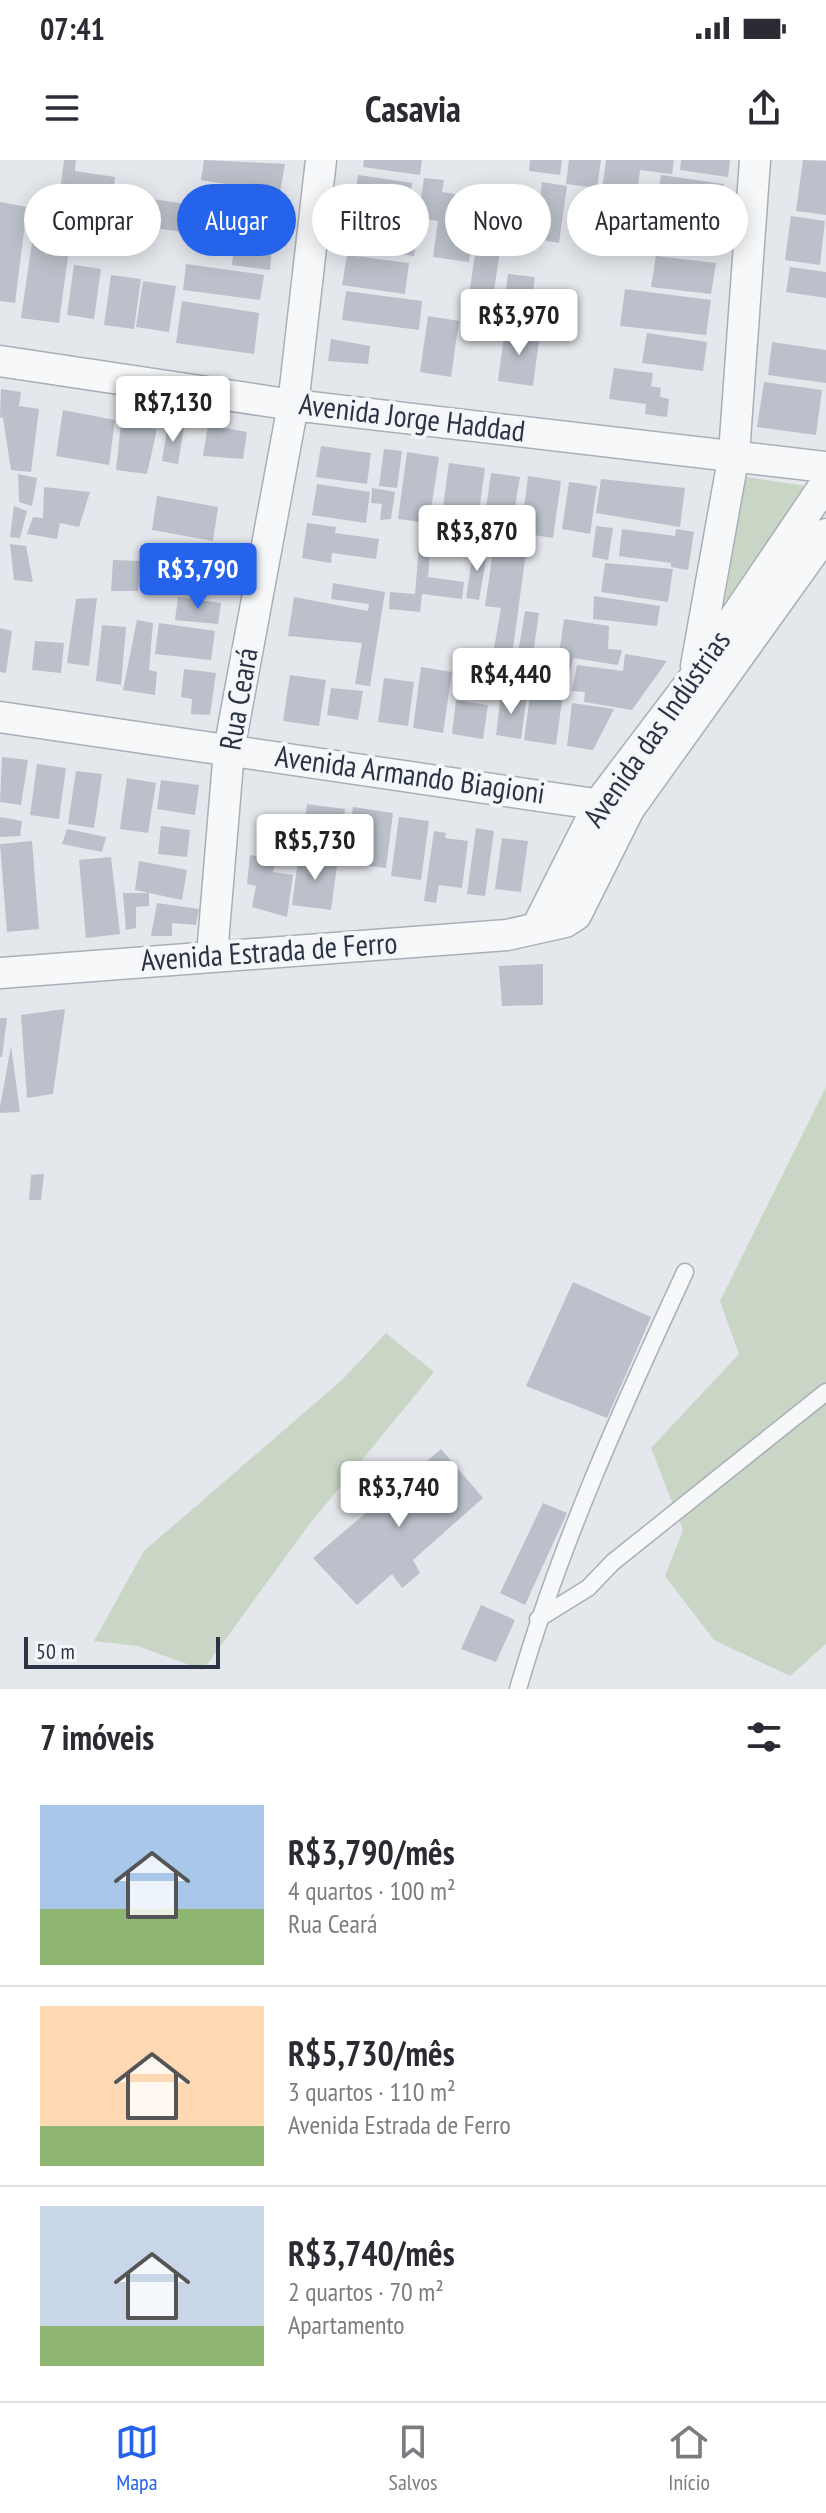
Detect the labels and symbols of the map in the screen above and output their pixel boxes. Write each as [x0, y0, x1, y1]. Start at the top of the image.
pin: R$3,970 [445, 289, 593, 357]
pin: R$7,130 [99, 376, 247, 444]
street label: Avenida Jorge Haddad [297, 383, 527, 450]
pin: R$3,870 [403, 505, 551, 573]
pin: R$3,790 [124, 543, 272, 611]
street label: Avenida das Indústrias [573, 622, 738, 834]
street label: Rua Ceará [209, 644, 266, 753]
pin: R$4,440 [437, 648, 585, 716]
street label: Avenida Armando Biagioni [273, 735, 547, 812]
pin: R$5,730 [241, 814, 389, 882]
street label: Avenida Estrada de Ferro [139, 922, 398, 979]
pin: R$3,740 [325, 1461, 473, 1529]
scale bar [24, 1633, 220, 1669]

